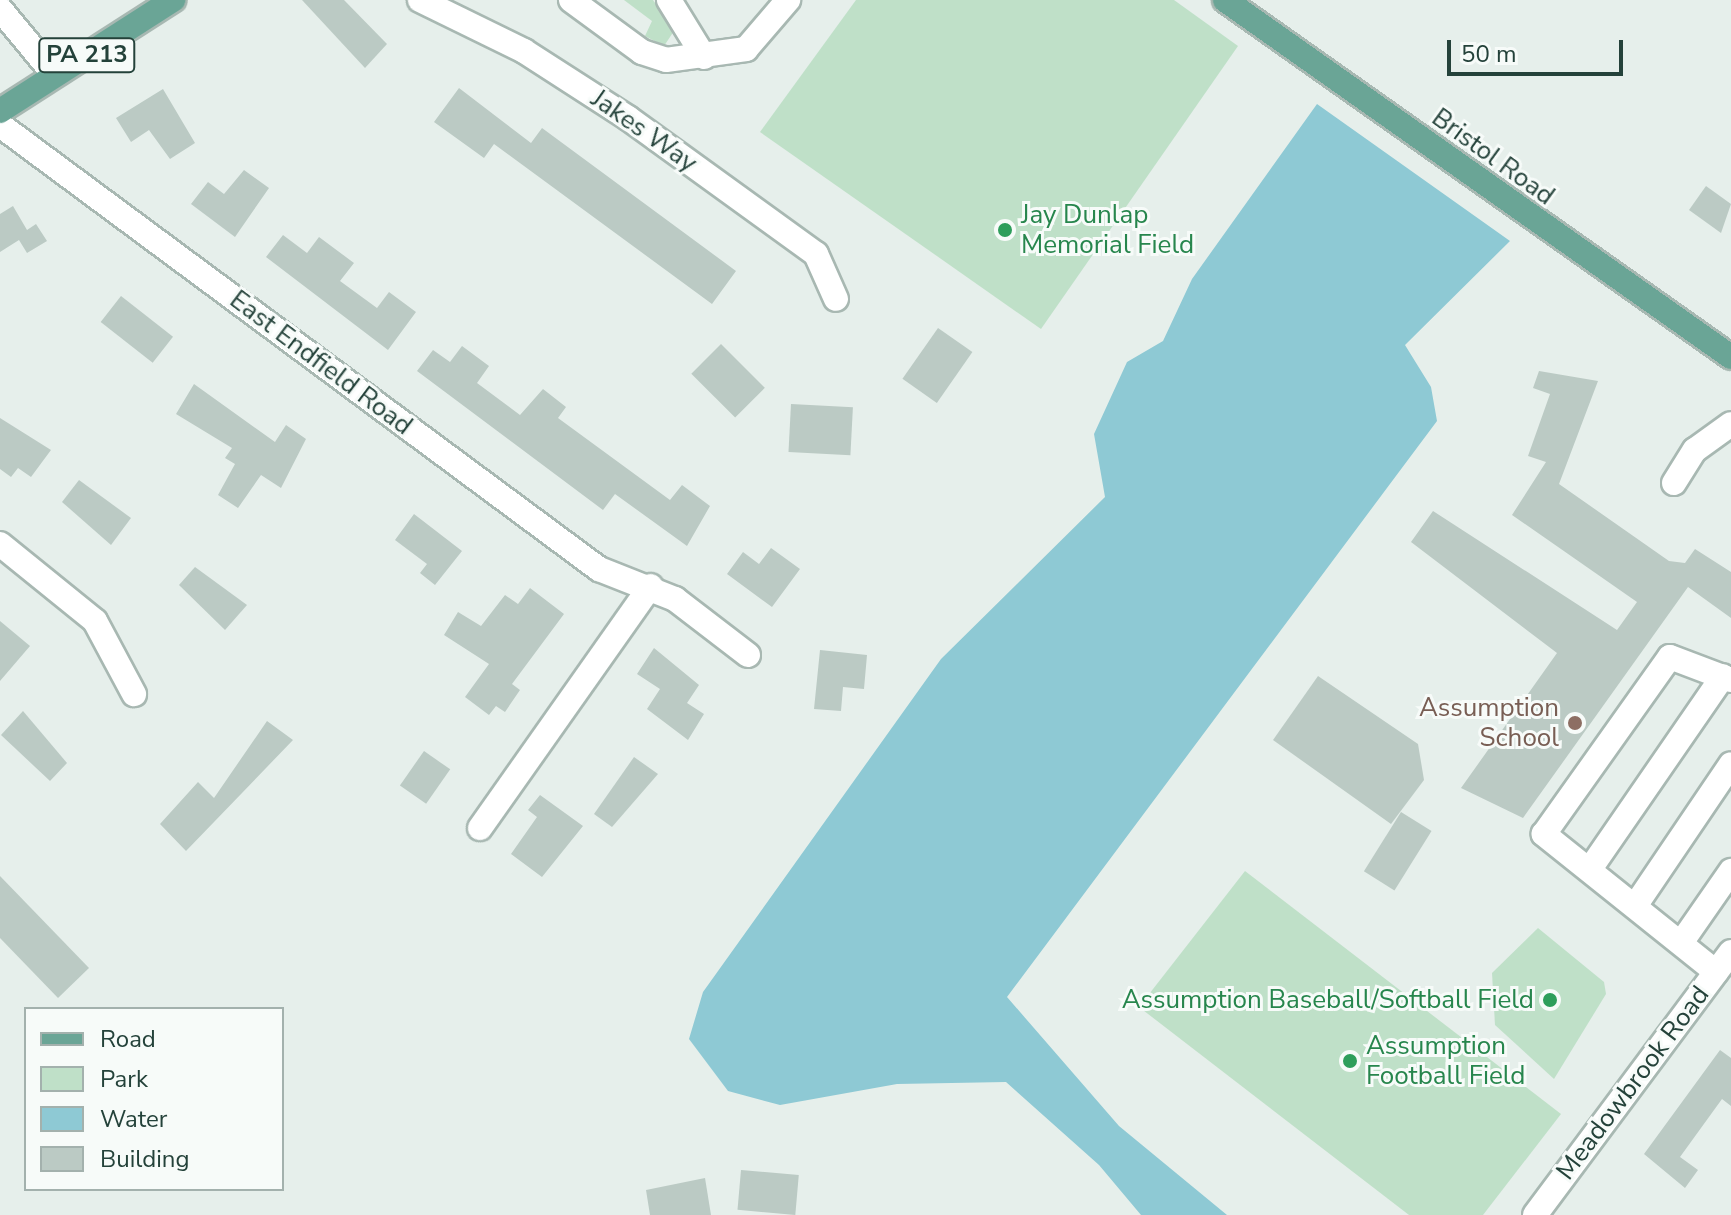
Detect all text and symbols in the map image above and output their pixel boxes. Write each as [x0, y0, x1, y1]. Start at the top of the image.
scale bar [1451, 24, 1627, 74]
road number: PA 213 [37, 35, 137, 75]
text: 50 m [1461, 38, 1517, 70]
street label: Jakes Way [585, 83, 703, 179]
street label: Bristol Road [1426, 102, 1560, 212]
place label: Jay Dunlap Memorial Field [1021, 199, 1194, 260]
marker: Jay Dunlap Memorial Field [996, 221, 1014, 239]
street label: East Endfield Road [224, 284, 418, 442]
place label: Assumption School [1419, 692, 1559, 754]
marker: Assumption School [1566, 714, 1584, 732]
street label: Meadowbrook Road [1550, 980, 1716, 1186]
place label: Assumption Baseball/Softball Field [1122, 984, 1534, 1016]
marker: Assumption Baseball/Softball Field [1541, 991, 1559, 1009]
legend [24, 1007, 284, 1191]
text: Road [100, 1023, 156, 1055]
place label: Assumption Football Field [1366, 1030, 1525, 1092]
marker: Assumption Football Field [1341, 1052, 1359, 1070]
text: Park [100, 1063, 148, 1095]
text: Water [100, 1103, 167, 1135]
text: Building [100, 1143, 190, 1175]

